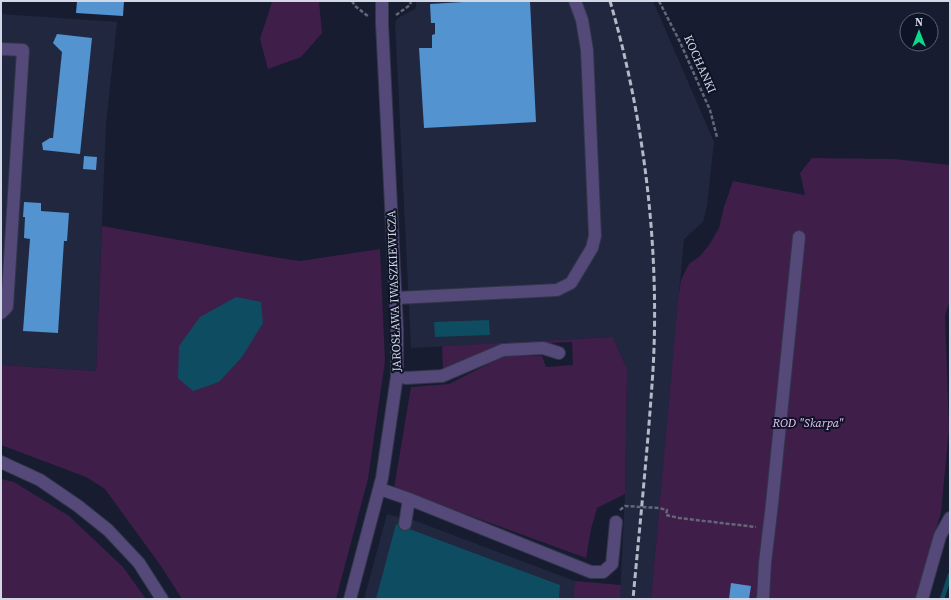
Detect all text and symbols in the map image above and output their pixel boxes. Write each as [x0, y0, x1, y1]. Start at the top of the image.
north arrow [899, 12, 939, 52]
text: N [915, 15, 923, 30]
street label: KOCHANKI [680, 32, 720, 96]
street label: JAROSŁAWA IWASZKIEWICZA [383, 210, 405, 373]
park label: ROD "Skarpa" [771, 415, 844, 431]

